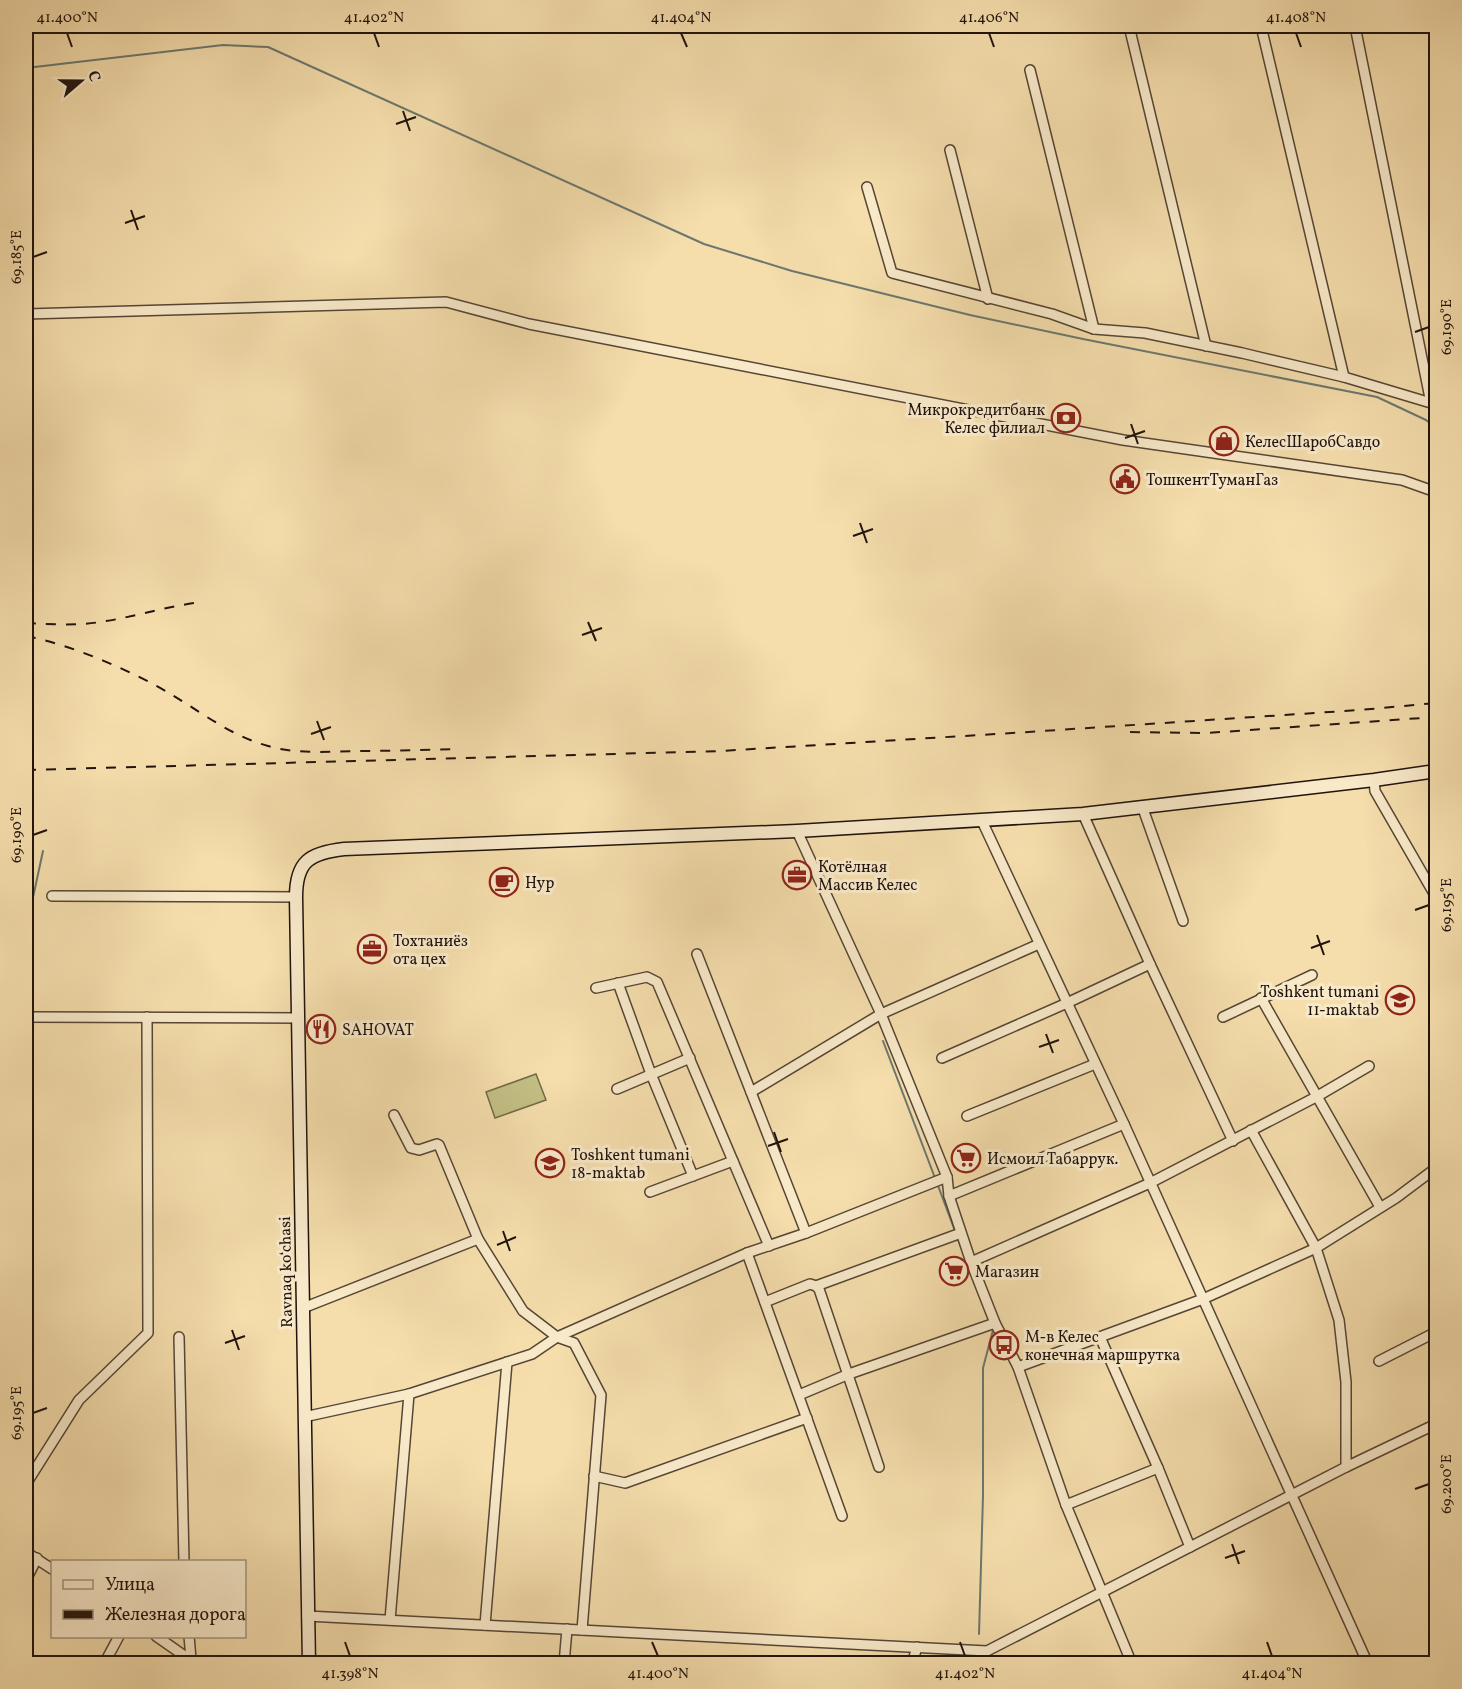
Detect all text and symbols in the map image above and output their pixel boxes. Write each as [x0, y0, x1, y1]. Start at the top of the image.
text: 41.400°N [36, 8, 98, 29]
text: 41.402°N [344, 8, 404, 29]
text: 41.404°N [651, 8, 711, 29]
text: 41.406°N [959, 8, 1019, 29]
text: 41.408°N [1266, 8, 1326, 29]
north arrow [51, 51, 111, 111]
text: С [81, 68, 105, 85]
text: 69.185°E [7, 230, 28, 284]
text: 69.190°E [1437, 299, 1458, 355]
place label: Микрокредитбанк Келес филиал [907, 400, 1045, 440]
bank icon: Микрокредитбанк Келес филиал [1050, 402, 1082, 434]
shop icon: КелесШаробСавдо [1208, 425, 1240, 457]
place label: КелесШаробСавдо [1245, 432, 1380, 454]
public building icon: ТошкентТуманГаз [1109, 463, 1141, 495]
place label: ТошкентТуманГаз [1146, 470, 1278, 492]
text: 69.190°E [7, 807, 28, 863]
place label: Котёлная Массив Келес [818, 857, 918, 897]
office icon: Котёлная Массив Келес [781, 859, 813, 891]
cafe icon: Нур [488, 866, 520, 898]
place label: Нур [525, 873, 554, 895]
text: 69.195°E [1437, 878, 1458, 932]
place label: Тохтаниёз ота цех [393, 931, 468, 971]
office icon: Тохтаниёз ота цех [356, 933, 388, 965]
place label: Toshkent tumani 11-maktab [1260, 982, 1379, 1022]
school or university icon: Toshkent tumani 11-maktab [1384, 984, 1416, 1016]
restaurant icon: SAHOVAT [305, 1013, 337, 1045]
place label: SAHOVAT [342, 1020, 414, 1042]
supermarket icon: Исмоил Табаррук. [950, 1142, 982, 1174]
place label: Toshkent tumani 18-maktab [571, 1145, 690, 1185]
school or university icon: Toshkent tumani 18-maktab [534, 1147, 566, 1179]
place label: Исмоил Табаррук. [987, 1149, 1118, 1171]
street label: Ravnaq ko‘chasi [275, 1216, 299, 1328]
supermarket icon: Магазин [938, 1255, 970, 1287]
place label: Магазин [975, 1262, 1039, 1284]
place label: М-в Келес конечная маршрутка [1025, 1327, 1180, 1367]
bus stop icon: М-в Келес конечная маршрутка [988, 1329, 1020, 1361]
text: 69.195°E [7, 1386, 28, 1440]
text: 69.200°E [1437, 1454, 1458, 1514]
legend [51, 1560, 246, 1638]
text: Улица [105, 1573, 155, 1598]
text: Железная дорога [105, 1603, 246, 1628]
text: 41.398°N [321, 1664, 379, 1685]
text: 41.400°N [627, 1664, 689, 1685]
text: 41.402°N [935, 1664, 995, 1685]
text: 41.404°N [1242, 1664, 1302, 1685]

